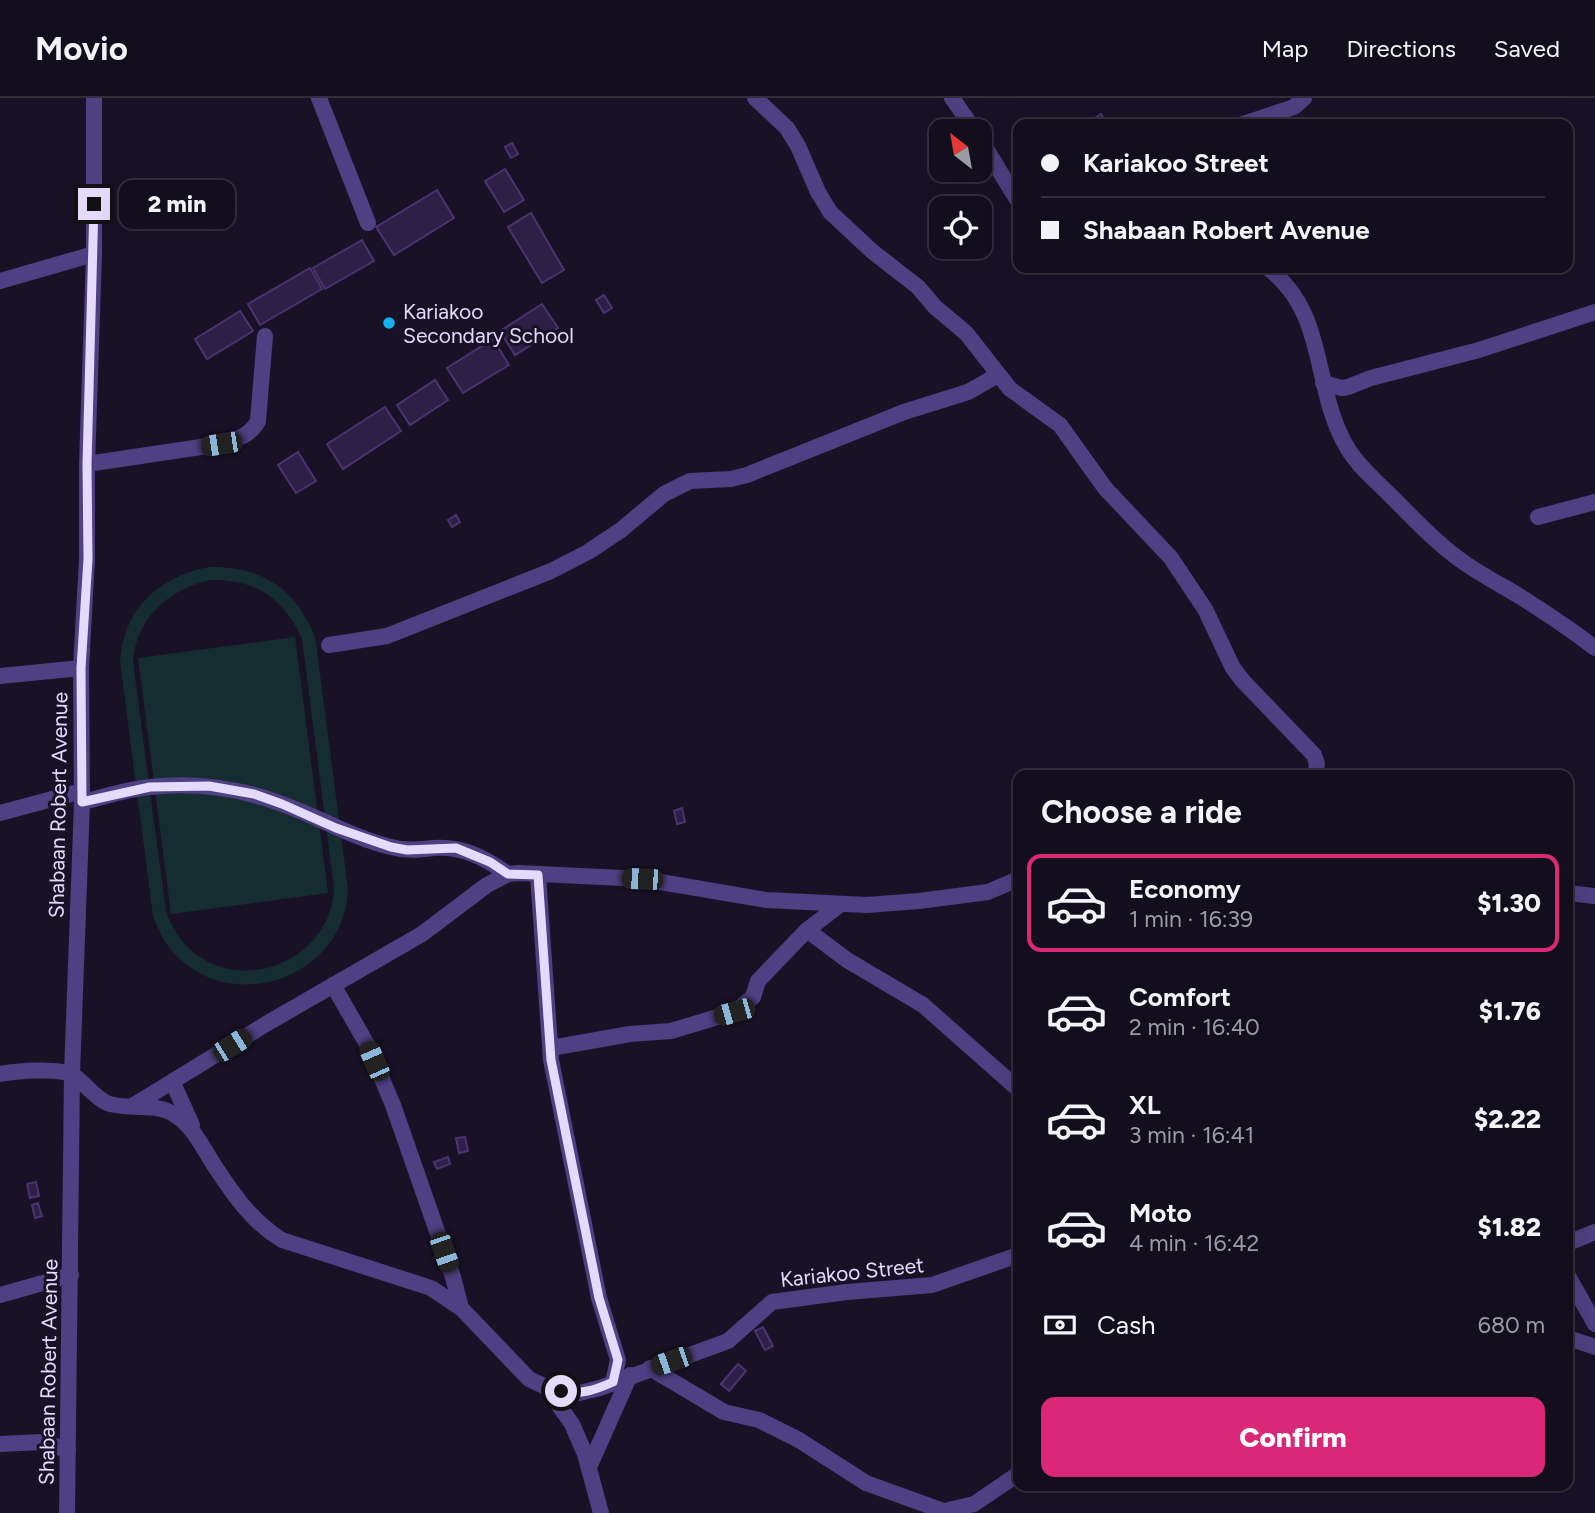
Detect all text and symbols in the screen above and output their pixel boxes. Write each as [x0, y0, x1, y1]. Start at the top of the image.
text: Movio [35, 29, 128, 68]
text: Map [1262, 34, 1308, 63]
text: Directions [1346, 34, 1456, 63]
text: Saved [1494, 34, 1560, 63]
north arrow [929, 119, 992, 182]
map controls [929, 119, 992, 259]
text: Kariakoo Street [1083, 147, 1269, 179]
callout: 2 min [119, 180, 234, 228]
route end [78, 188, 110, 220]
text: 2 min [148, 190, 206, 218]
button: locate [929, 196, 992, 259]
text: Shabaan Robert Avenue [1083, 214, 1370, 246]
place label: Kariakoo Secondary School [403, 299, 574, 348]
marker: Kariakoo Secondary School [381, 315, 397, 331]
car [199, 430, 244, 458]
street label: Shabaan Robert Avenue [44, 692, 72, 918]
text: Choose a ride [1041, 793, 1242, 831]
car [621, 868, 664, 890]
icon: car [1045, 872, 1108, 935]
text: Economy [1129, 873, 1241, 905]
text: $1.30 [1477, 887, 1541, 919]
text: 1 min · 16:39 [1129, 905, 1253, 933]
icon: car [1045, 980, 1108, 1043]
text: Comfort [1129, 981, 1231, 1013]
text: $1.76 [1479, 995, 1541, 1027]
car [711, 996, 758, 1028]
text: 2 min · 16:40 [1129, 1013, 1260, 1041]
car [209, 1025, 256, 1065]
car [356, 1038, 393, 1084]
icon: car [1045, 1088, 1108, 1151]
text: XL [1129, 1089, 1161, 1121]
text: $2.22 [1474, 1103, 1541, 1135]
text: 3 min · 16:41 [1129, 1121, 1254, 1149]
icon: car [1045, 1196, 1108, 1259]
text: Moto [1129, 1197, 1192, 1229]
text: $1.82 [1478, 1211, 1541, 1243]
car [428, 1229, 461, 1275]
text: 4 min · 16:42 [1129, 1229, 1259, 1257]
street label: Kariakoo Street [779, 1252, 925, 1292]
street label: Shabaan Robert Avenue [34, 1259, 62, 1485]
icon: cash [1041, 1306, 1079, 1344]
text: Cash [1097, 1309, 1156, 1341]
text: 680 m [1478, 1311, 1545, 1339]
car [648, 1344, 695, 1378]
route start [545, 1375, 577, 1407]
button: Confirm [1041, 1397, 1545, 1477]

